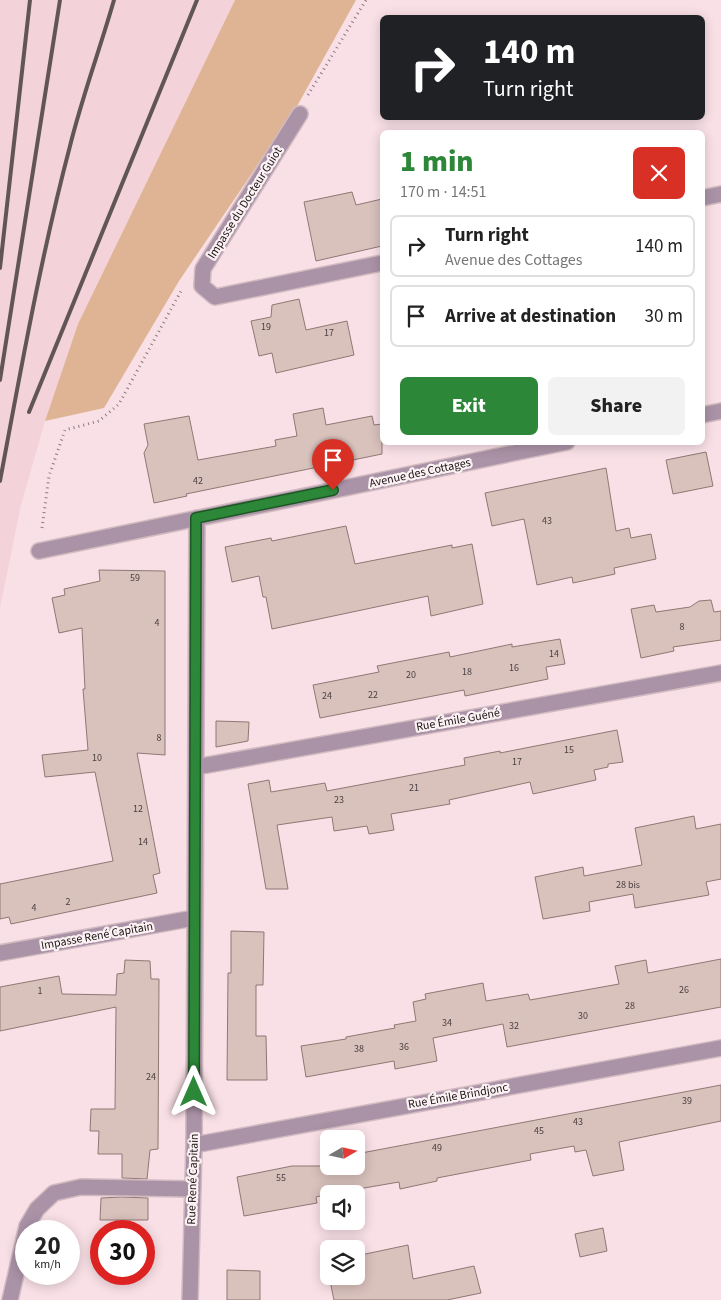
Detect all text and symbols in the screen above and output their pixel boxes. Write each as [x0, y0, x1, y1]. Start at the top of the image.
text: 140 m [483, 27, 575, 77]
icon: right [400, 35, 465, 100]
text: Turn right [483, 73, 573, 105]
text: 1 min [400, 140, 474, 183]
street label: Impasse du Docteur Guiot [204, 144, 286, 262]
button: close [633, 147, 685, 199]
text: 170 m · 14:51 [400, 181, 487, 203]
text: Turn right [445, 222, 529, 249]
icon: right [402, 232, 430, 260]
text: 140 m [635, 233, 683, 260]
text: Avenue des Cottages [445, 249, 582, 271]
icon: arrive [402, 302, 430, 330]
text: Arrive at destination [445, 303, 616, 330]
text: 30 m [645, 303, 683, 330]
house number: 19 [261, 320, 271, 334]
house number: 17 [324, 326, 334, 340]
button: Exit [400, 377, 538, 435]
button: Share [548, 377, 685, 435]
pin [312, 439, 354, 490]
icon: arrive [319, 446, 347, 474]
street label: Avenue des Cottages [368, 454, 472, 492]
house number: 42 [193, 474, 203, 488]
house number: 43 [542, 514, 552, 528]
house number: 59 [130, 571, 140, 585]
house number: 4 [155, 616, 160, 630]
house number: 8 [680, 620, 685, 634]
house number: 14 [549, 647, 559, 661]
house number: 16 [509, 661, 519, 675]
house number: 18 [462, 665, 472, 679]
house number: 20 [406, 668, 416, 682]
house number: 22 [368, 688, 378, 702]
house number: 24 [322, 689, 332, 703]
street label: Rue Émile Guéné [415, 704, 501, 736]
house number: 8 [157, 731, 162, 745]
house number: 15 [564, 743, 574, 757]
house number: 10 [92, 751, 102, 765]
house number: 17 [512, 755, 522, 769]
house number: 21 [409, 781, 419, 795]
house number: 23 [334, 793, 344, 807]
house number: 12 [133, 802, 143, 816]
house number: 14 [138, 835, 148, 849]
house number: 28 bis [616, 878, 640, 892]
house number: 2 [66, 895, 71, 909]
house number: 4 [32, 901, 37, 915]
street label: Impasse René Capitain [40, 918, 154, 954]
house number: 26 [679, 983, 689, 997]
house number: 1 [38, 984, 43, 998]
house number: 28 [625, 999, 635, 1013]
house number: 30 [578, 1009, 588, 1023]
house number: 34 [442, 1016, 452, 1030]
house number: 32 [509, 1019, 519, 1033]
house number: 36 [399, 1040, 409, 1054]
house number: 38 [354, 1042, 364, 1056]
position arrow [167, 1065, 219, 1117]
house number: 24 [146, 1070, 156, 1084]
street label: Rue Émile Brindjonc [407, 1079, 510, 1113]
house number: 39 [682, 1094, 692, 1108]
house number: 43 [573, 1115, 583, 1129]
house number: 45 [534, 1124, 544, 1138]
north arrow [320, 1130, 365, 1175]
map controls [320, 1130, 365, 1285]
street label: Rue René Capitain [183, 1133, 203, 1225]
house number: 49 [432, 1141, 442, 1155]
house number: 55 [276, 1171, 286, 1185]
button: sound [320, 1185, 365, 1230]
speed limit sign: 30 [90, 1220, 155, 1285]
text: 20 [34, 1228, 61, 1264]
button: layers [320, 1240, 365, 1285]
text: km/h [34, 1256, 61, 1273]

